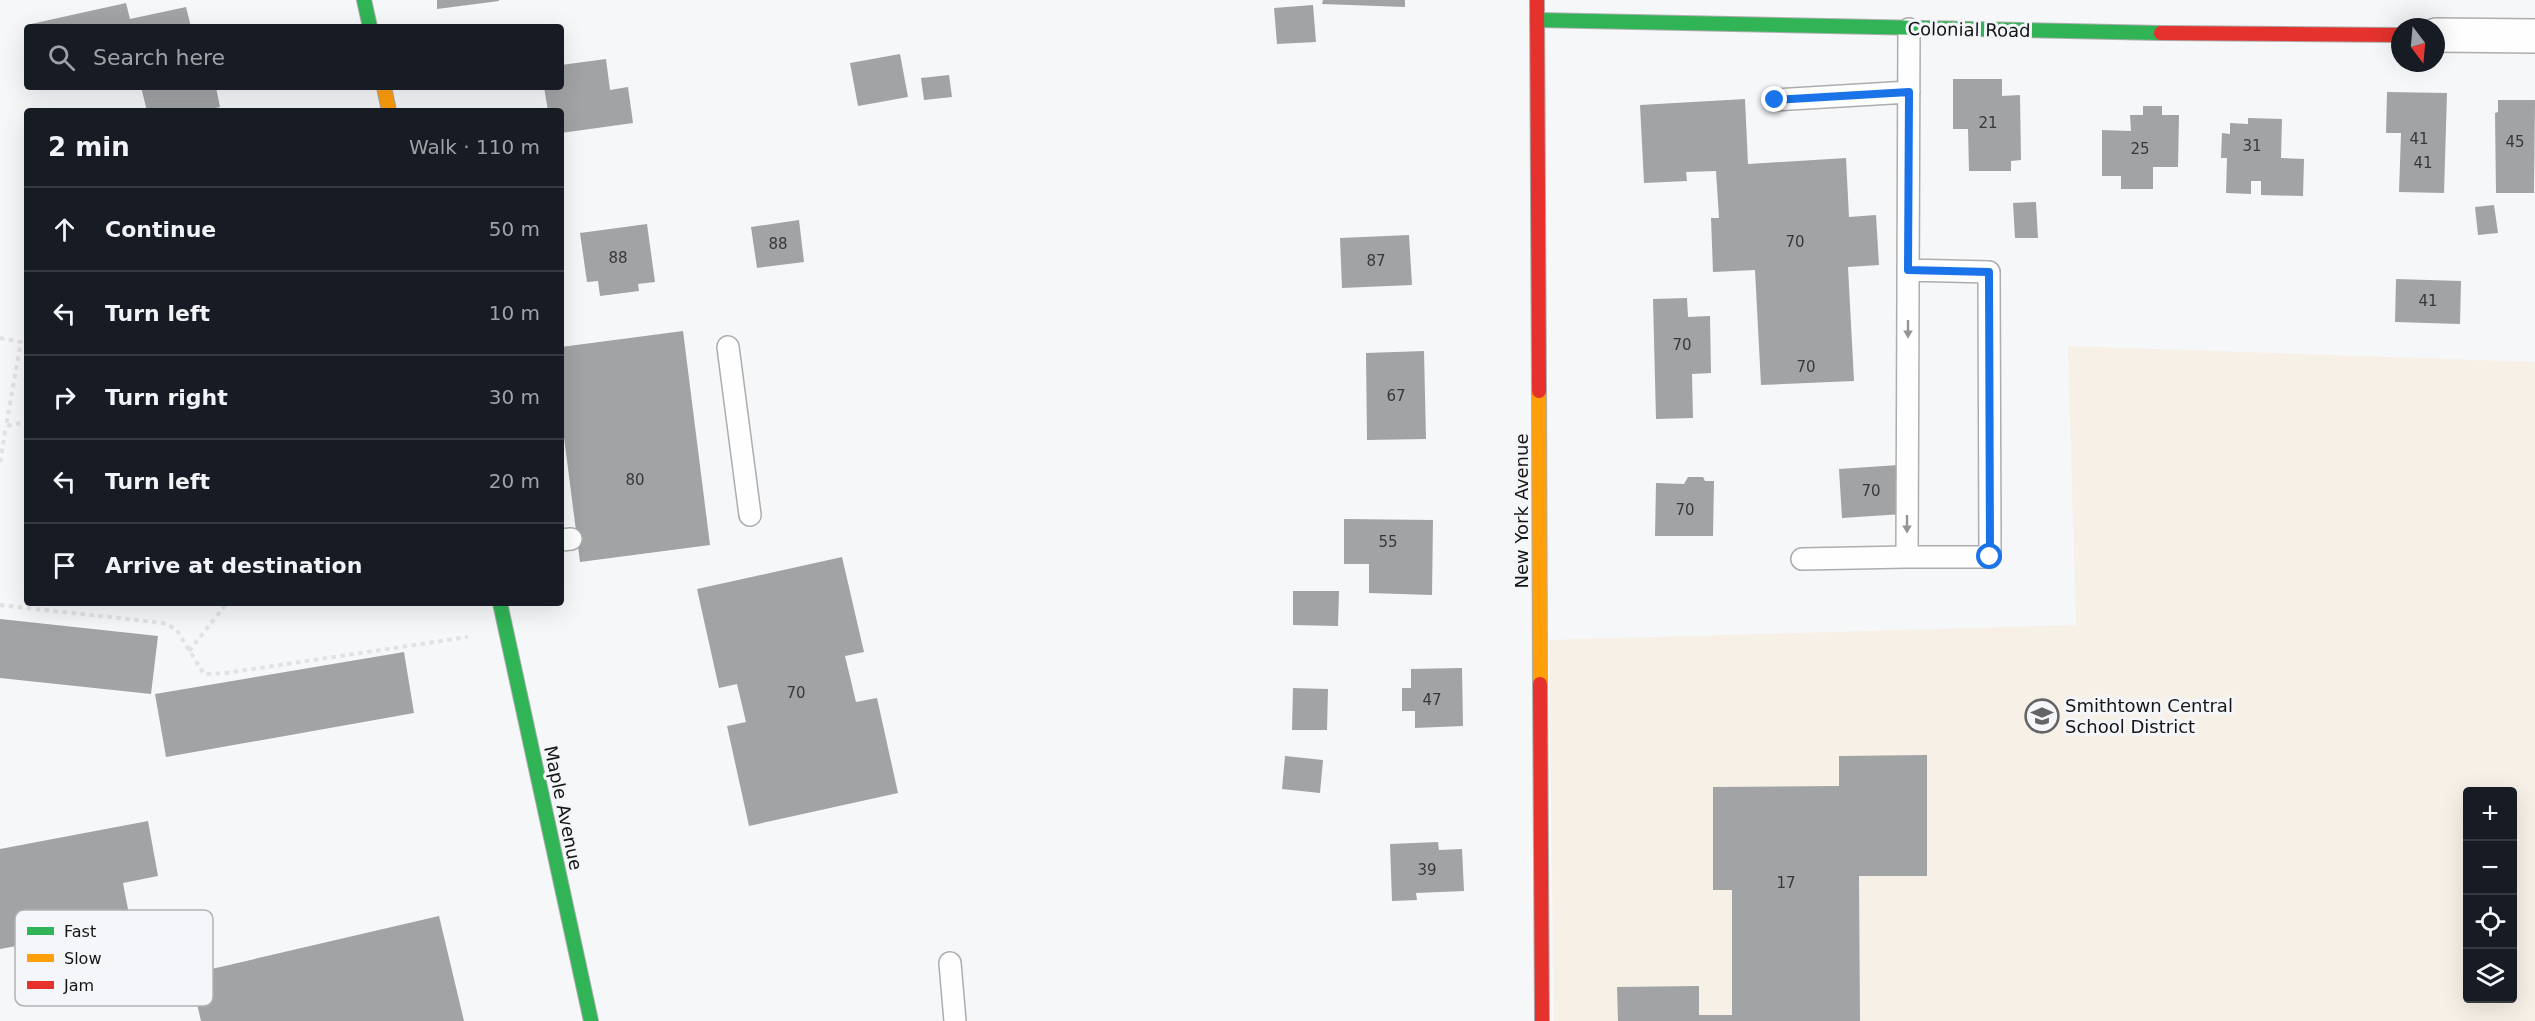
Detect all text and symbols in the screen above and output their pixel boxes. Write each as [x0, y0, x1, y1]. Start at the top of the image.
street label: Colonial Road [1907, 18, 2031, 41]
north arrow [2391, 18, 2445, 72]
search box [24, 24, 564, 90]
icon: search [45, 41, 78, 74]
text: Search here [93, 45, 225, 70]
route end [1761, 86, 1787, 112]
house number: 21 [1978, 114, 1998, 132]
house number: 41 [2409, 130, 2429, 148]
text: 2 min [48, 132, 130, 162]
house number: 45 [2505, 133, 2525, 151]
text: Walk · 110 m [409, 135, 540, 159]
house number: 31 [2242, 137, 2262, 155]
house number: 25 [2130, 140, 2150, 158]
house number: 41 [2413, 154, 2433, 172]
icon: ahead [48, 213, 81, 246]
text: Continue [105, 217, 216, 242]
text: 50 m [489, 217, 540, 241]
house number: 70 [1785, 233, 1805, 251]
house number: 88 [768, 235, 788, 253]
house number: 88 [608, 249, 628, 267]
house number: 87 [1366, 252, 1386, 270]
house number: 41 [2418, 292, 2438, 310]
icon: left [48, 297, 81, 330]
text: Turn left [105, 301, 210, 326]
text: 10 m [489, 301, 540, 325]
one-way arrow [1903, 319, 1913, 338]
house number: 70 [1672, 336, 1692, 354]
house number: 70 [1796, 358, 1816, 376]
icon: right [48, 381, 81, 414]
text: Turn right [105, 385, 228, 410]
text: 30 m [489, 385, 540, 409]
house number: 67 [1386, 387, 1406, 405]
street label: New York Avenue [1511, 433, 1532, 589]
icon: left [48, 465, 81, 498]
text: Turn left [105, 469, 210, 494]
text: 20 m [489, 469, 540, 493]
house number: 80 [625, 471, 645, 489]
house number: 70 [1861, 482, 1881, 500]
house number: 70 [1675, 501, 1695, 519]
one-way arrow [1902, 514, 1912, 533]
house number: 55 [1378, 533, 1398, 551]
route start [1976, 543, 2002, 569]
icon: arrive [48, 549, 81, 582]
text: Arrive at destination [105, 553, 362, 578]
house number: 70 [786, 684, 806, 702]
house number: 47 [1422, 691, 1442, 709]
place label: Smithtown Central School District [2065, 695, 2233, 737]
school or university icon: Smithtown Central School District [2024, 698, 2060, 734]
street label: Maple Avenue [540, 744, 587, 872]
map controls [2463, 787, 2517, 1003]
button: + [2463, 787, 2517, 841]
button: − [2463, 841, 2517, 895]
house number: 39 [1417, 861, 1437, 879]
house number: 17 [1776, 874, 1796, 892]
button: locate [2463, 895, 2517, 949]
legend [15, 910, 213, 1006]
text: Fast [64, 922, 96, 941]
text: Slow [64, 949, 101, 968]
button: layers [2463, 949, 2517, 1003]
text: Jam [63, 976, 94, 995]

